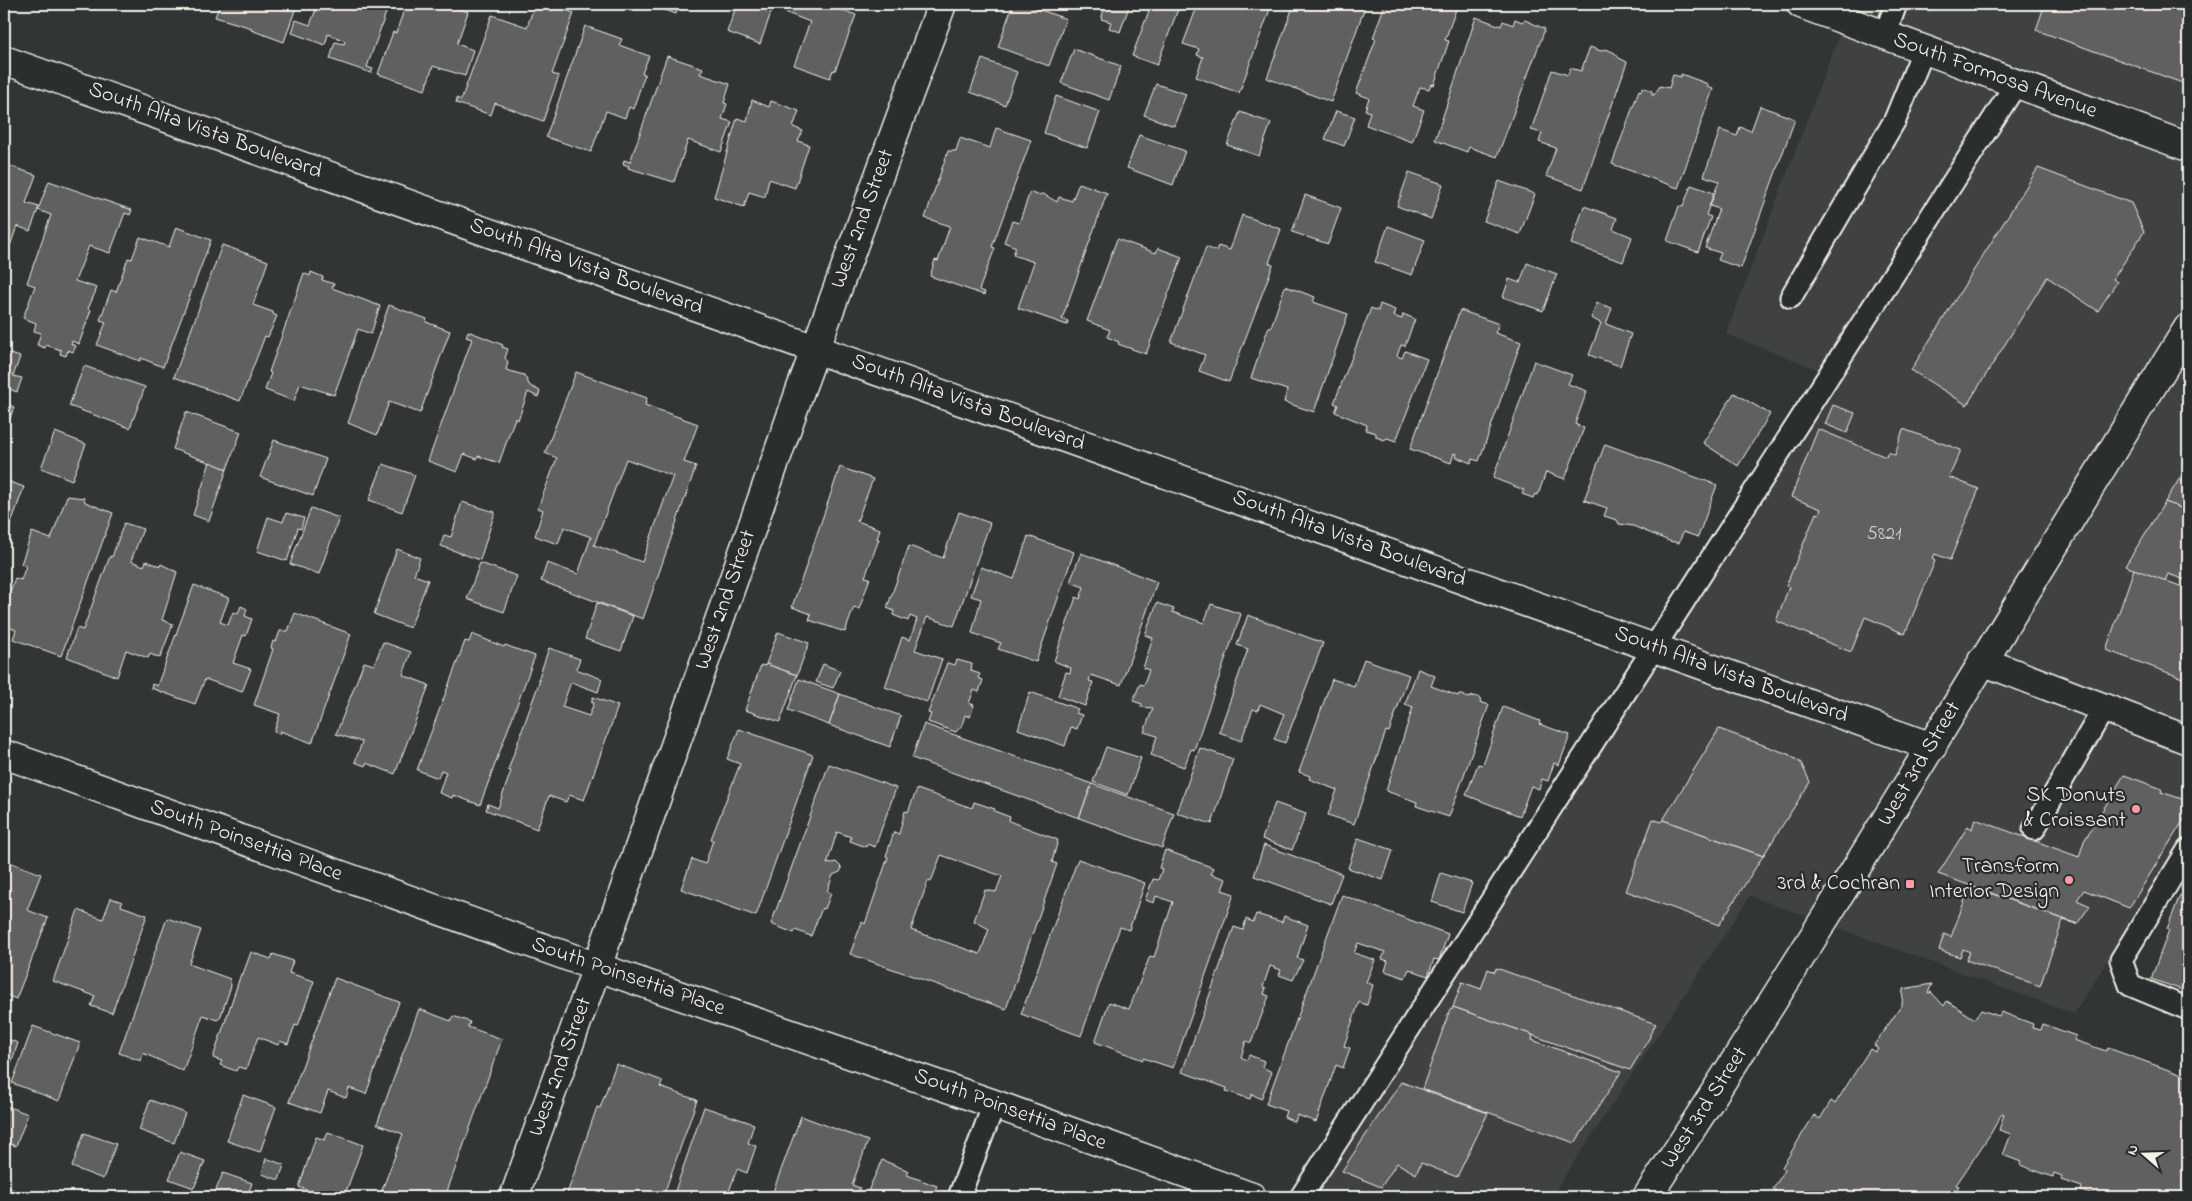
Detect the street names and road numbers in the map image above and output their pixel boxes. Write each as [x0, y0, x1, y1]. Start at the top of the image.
street label: South Formosa Avenue [1889, 24, 2102, 128]
street label: South Alta Vista Boulevard [84, 74, 326, 188]
street label: West 2nd Street [823, 144, 903, 293]
street label: South Alta Vista Boulevard [465, 210, 707, 324]
street label: South Alta Vista Boulevard [847, 346, 1089, 460]
street label: South Alta Vista Boulevard [1228, 482, 1470, 596]
street label: West 2nd Street [687, 525, 765, 674]
street label: South Alta Vista Boulevard [1610, 618, 1852, 732]
street label: West 3rd Street [1870, 695, 1970, 832]
street label: South Poinsettia Place [145, 791, 347, 891]
street label: South Poinsettia Place [527, 929, 729, 1025]
street label: West 2nd Street [521, 992, 601, 1141]
street label: West 3rd Street [1653, 1040, 1757, 1176]
street label: South Poinsettia Place [909, 1060, 1111, 1160]

